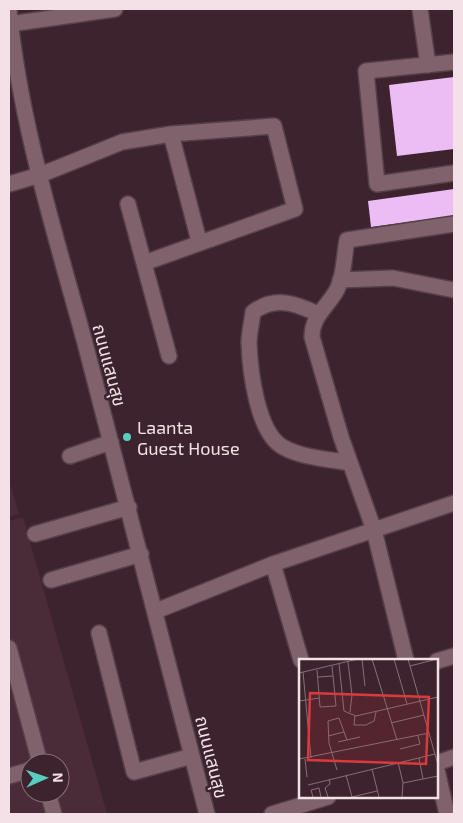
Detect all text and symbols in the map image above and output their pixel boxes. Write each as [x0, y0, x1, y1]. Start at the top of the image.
street label: ถนนแสนสุข [87, 321, 132, 409]
place label: Laanta Guest House [137, 416, 240, 459]
marker: Laanta Guest House [121, 431, 133, 443]
inset map [299, 659, 438, 798]
street label: ถนนแสนสุข [190, 713, 233, 801]
north arrow [20, 753, 70, 803]
text: N [50, 772, 67, 783]

